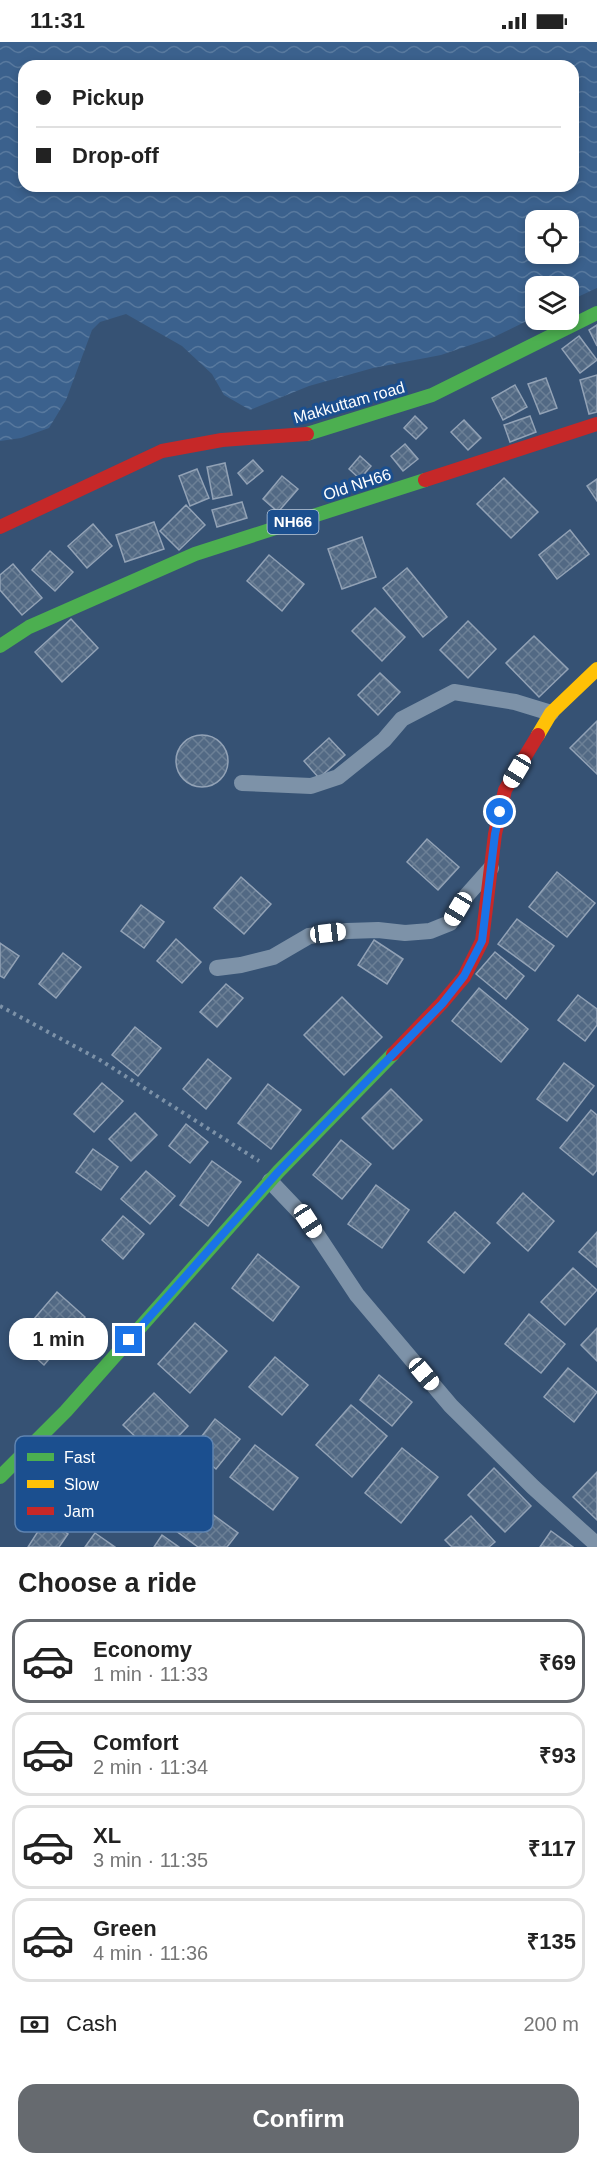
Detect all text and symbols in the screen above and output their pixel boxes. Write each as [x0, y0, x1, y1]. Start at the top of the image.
text: 11:31 [30, 8, 85, 33]
text: Pickup [72, 85, 144, 110]
text: Drop-off [72, 143, 159, 168]
map controls [525, 210, 579, 330]
button: locate [525, 210, 579, 264]
button: layers [525, 276, 579, 330]
street label: Makkuttam road [292, 378, 407, 426]
street label: Old NH66 [321, 466, 393, 503]
road number: NH66 [268, 510, 318, 534]
car [500, 751, 534, 791]
route start [486, 798, 513, 825]
car [441, 889, 475, 929]
car [309, 922, 347, 944]
car [291, 1201, 325, 1241]
callout: 1 min [9, 1319, 108, 1361]
route end [115, 1326, 142, 1353]
text: 1 min [32, 1328, 85, 1350]
car [406, 1354, 442, 1394]
legend [15, 1436, 213, 1532]
text: Fast [64, 1449, 96, 1466]
text: Slow [64, 1476, 99, 1493]
text: Jam [64, 1503, 94, 1520]
text: Choose a ride [18, 1568, 197, 1598]
icon: car [21, 1634, 75, 1688]
text: Economy [93, 1637, 192, 1662]
text: ₹69 [539, 1650, 576, 1675]
text: 1 min · 11:33 [93, 1663, 208, 1685]
icon: car [21, 1727, 75, 1781]
text: Comfort [93, 1730, 179, 1755]
text: ₹93 [539, 1743, 576, 1768]
text: 2 min · 11:34 [93, 1756, 208, 1778]
icon: car [21, 1820, 75, 1874]
text: XL [93, 1823, 121, 1848]
text: ₹117 [528, 1836, 576, 1861]
text: 3 min · 11:35 [93, 1849, 208, 1871]
icon: car [21, 1913, 75, 1967]
text: Green [93, 1916, 157, 1941]
text: ₹135 [527, 1929, 576, 1954]
text: 4 min · 11:36 [93, 1942, 208, 1964]
icon: cash [18, 2008, 51, 2041]
text: Cash [66, 2011, 117, 2036]
text: 200 m [523, 2013, 579, 2035]
button: Confirm [18, 2084, 579, 2153]

